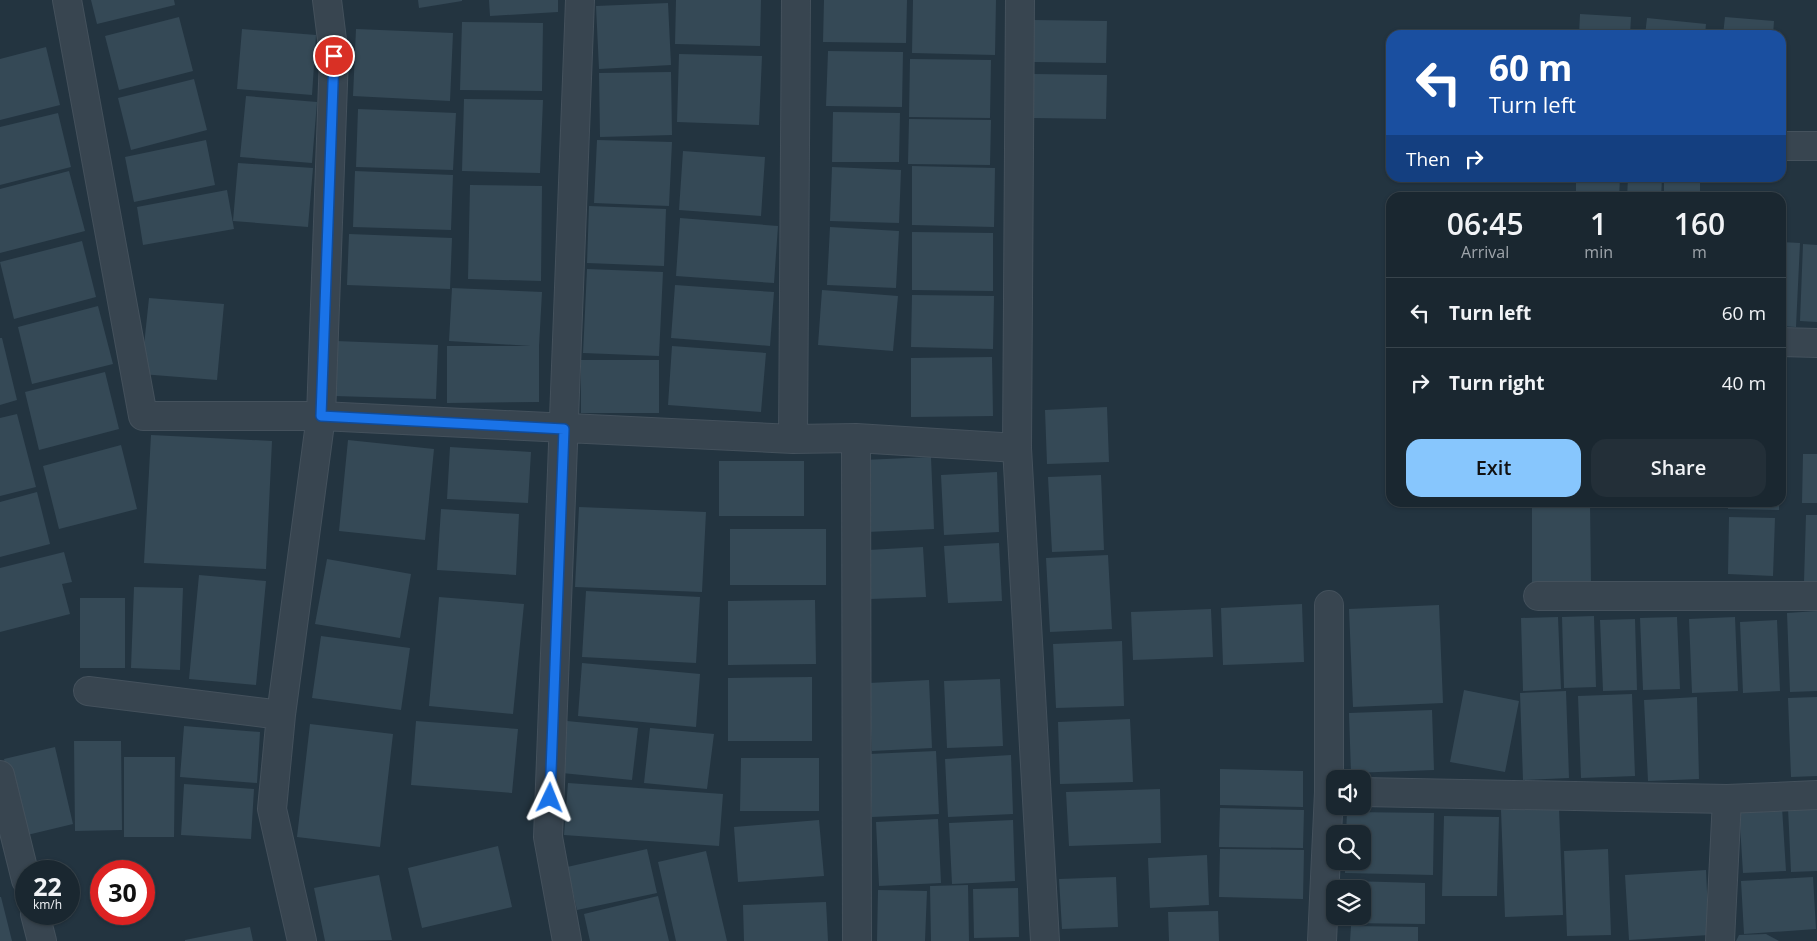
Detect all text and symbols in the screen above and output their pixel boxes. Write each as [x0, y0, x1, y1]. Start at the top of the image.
pin [313, 35, 355, 77]
icon: arrive [320, 42, 348, 70]
text: 60 m [1489, 44, 1572, 91]
icon: left [1406, 50, 1471, 115]
text: Turn left [1489, 89, 1576, 119]
icon: right [1460, 145, 1488, 173]
text: Then [1406, 146, 1450, 172]
text: 06:45 [1447, 203, 1524, 244]
text: 1 [1590, 203, 1607, 244]
text: 160 [1674, 203, 1725, 244]
text: Arrival [1461, 241, 1509, 263]
text: min [1584, 241, 1613, 263]
text: m [1692, 241, 1707, 263]
icon: left [1406, 299, 1434, 327]
text: Turn left [1449, 300, 1531, 326]
text: 60 m [1722, 300, 1766, 326]
icon: right [1406, 369, 1434, 397]
text: Turn right [1449, 370, 1544, 396]
text: 40 m [1722, 370, 1766, 396]
button: Exit [1406, 439, 1581, 497]
button: Share [1591, 439, 1766, 497]
map controls [1326, 770, 1371, 925]
button: sound [1326, 770, 1371, 815]
position arrow [523, 771, 575, 823]
button: search [1326, 825, 1371, 870]
speed limit sign: 30 [90, 860, 155, 925]
text: 22 [33, 869, 62, 903]
button: layers [1326, 880, 1371, 925]
text: km/h [33, 896, 62, 913]

